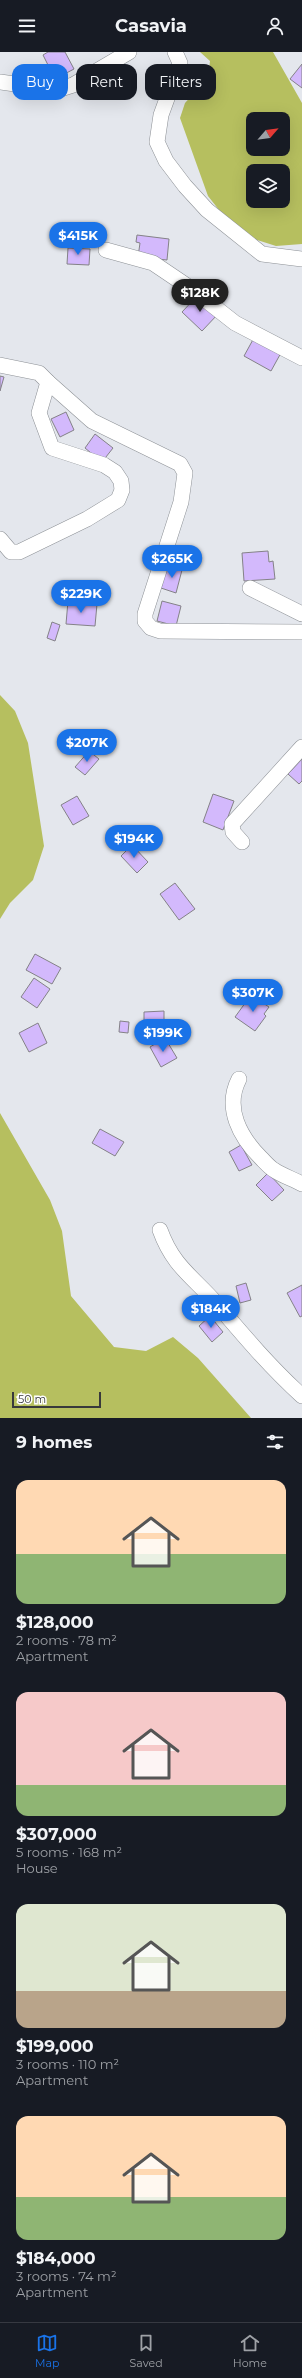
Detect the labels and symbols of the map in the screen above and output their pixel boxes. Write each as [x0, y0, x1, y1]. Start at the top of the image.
north arrow [246, 112, 290, 156]
pin: $415K [50, 222, 106, 256]
pin: $128K [172, 279, 228, 313]
pin: $265K [144, 545, 200, 579]
pin: $229K [53, 580, 109, 614]
pin: $207K [59, 729, 115, 763]
pin: $194K [106, 825, 162, 859]
pin: $307K [225, 979, 281, 1013]
pin: $199K [135, 1019, 191, 1053]
pin: $184K [183, 1295, 239, 1329]
scale bar [12, 1390, 101, 1409]

